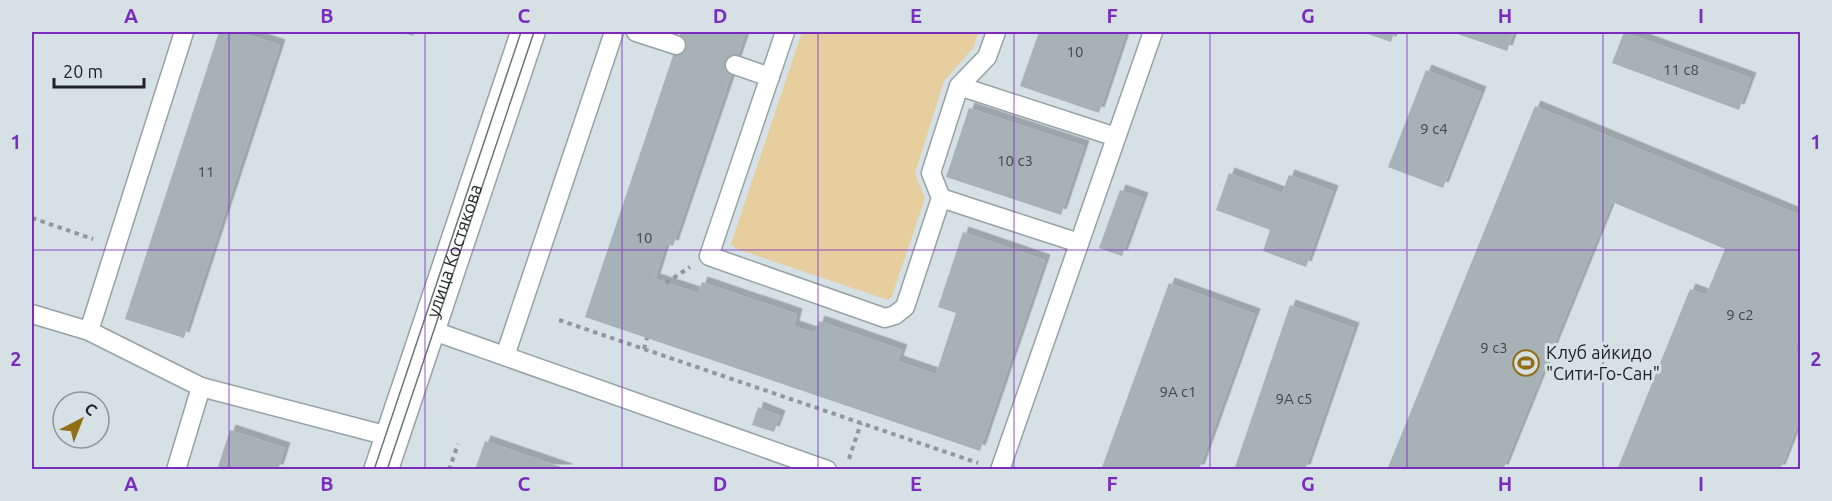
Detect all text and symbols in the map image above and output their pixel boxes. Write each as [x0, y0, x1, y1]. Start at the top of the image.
text: A [124, 4, 138, 27]
text: B [320, 4, 334, 27]
text: C [518, 4, 531, 27]
text: D [713, 4, 727, 27]
text: E [910, 4, 922, 27]
text: F [1106, 4, 1118, 27]
text: G [1301, 4, 1315, 27]
text: H [1498, 4, 1512, 27]
text: I [1698, 4, 1704, 27]
house number: 10 [1067, 43, 1083, 60]
scale bar [54, 51, 144, 89]
text: 20 m [63, 61, 103, 81]
house number: 11 с8 [1663, 61, 1699, 78]
house number: 9 с4 [1420, 120, 1448, 137]
text: 1 [10, 130, 22, 153]
text: 1 [1810, 130, 1822, 153]
house number: 10 с3 [997, 152, 1033, 169]
house number: 11 [198, 163, 214, 180]
street label: улица Костякова [422, 181, 485, 320]
house number: 10 [636, 229, 652, 246]
house number: 9 с2 [1726, 306, 1754, 323]
house number: 9 с3 [1480, 339, 1508, 356]
place label: Клуб айкидо "Сити-Го-Сан" [1546, 342, 1660, 383]
text: 2 [10, 347, 22, 370]
text: 2 [1810, 347, 1822, 370]
sports icon: Клуб айкидо "Сити-Го-Сан" [1511, 348, 1541, 378]
house number: 9А с1 [1159, 383, 1197, 400]
north arrow [51, 390, 111, 450]
house number: 9А с5 [1275, 390, 1313, 407]
text: С [81, 399, 101, 419]
text: A [124, 472, 138, 495]
text: B [320, 472, 334, 495]
text: C [518, 472, 531, 495]
text: D [713, 472, 727, 495]
text: E [910, 472, 922, 495]
text: F [1106, 472, 1118, 495]
text: G [1301, 472, 1315, 495]
text: H [1498, 472, 1512, 495]
text: I [1698, 472, 1704, 495]

